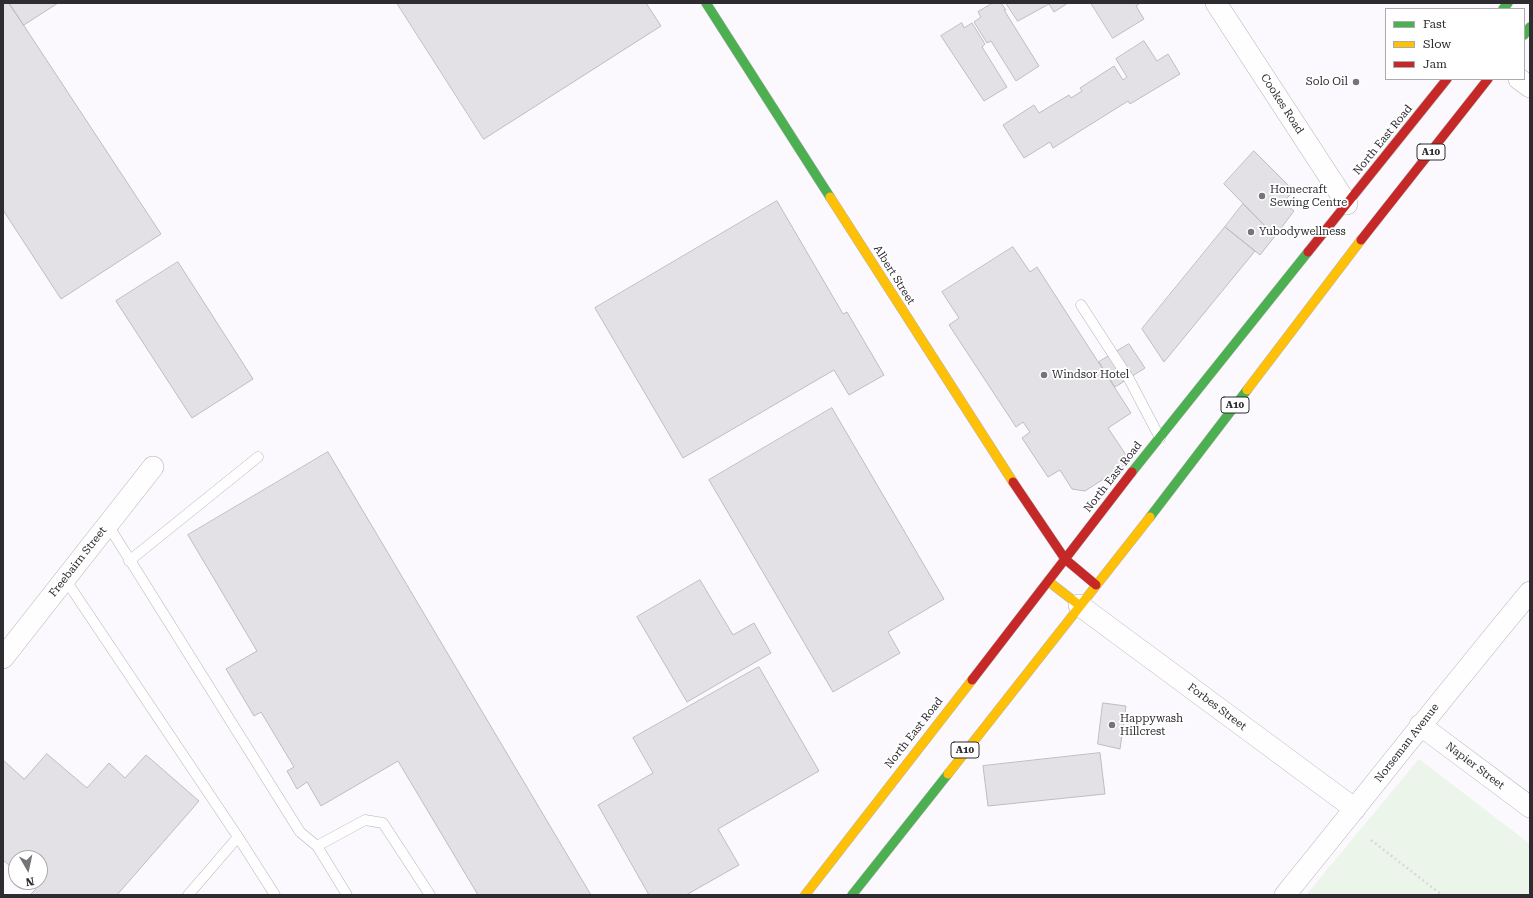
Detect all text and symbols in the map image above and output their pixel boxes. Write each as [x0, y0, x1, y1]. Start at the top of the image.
legend [1385, 8, 1525, 80]
text: Fast [1423, 17, 1446, 31]
text: Slow [1423, 37, 1451, 51]
text: Jam [1423, 57, 1447, 71]
street label: Cookes Road [1258, 71, 1306, 137]
place label: Solo Oil [1306, 75, 1348, 89]
marker: Solo Oil [1351, 77, 1361, 87]
street label: North East Road [1351, 102, 1415, 178]
road number: A10 [1417, 144, 1445, 160]
place label: Homecraft Sewing Centre [1270, 183, 1347, 209]
marker: Homecraft Sewing Centre [1257, 191, 1267, 201]
place label: Yubodywellness [1259, 225, 1346, 239]
marker: Yubodywellness [1246, 227, 1256, 237]
street label: Albert Street [871, 243, 917, 307]
place label: Windsor Hotel [1052, 368, 1129, 382]
marker: Windsor Hotel [1039, 370, 1049, 380]
road number: A10 [1221, 397, 1249, 413]
street label: North East Road [1081, 439, 1145, 515]
street label: Freebairn Street [47, 524, 109, 600]
street label: Forbes Street [1185, 681, 1249, 733]
street label: North East Road [882, 695, 946, 771]
street label: Norseman Avenue [1372, 701, 1442, 785]
place label: Happywash Hillcrest [1120, 712, 1183, 738]
marker: Happywash Hillcrest [1107, 720, 1117, 730]
street label: Napier Street [1443, 740, 1507, 792]
road number: A10 [951, 742, 979, 758]
north arrow [8, 850, 48, 890]
text: N [25, 874, 35, 888]

